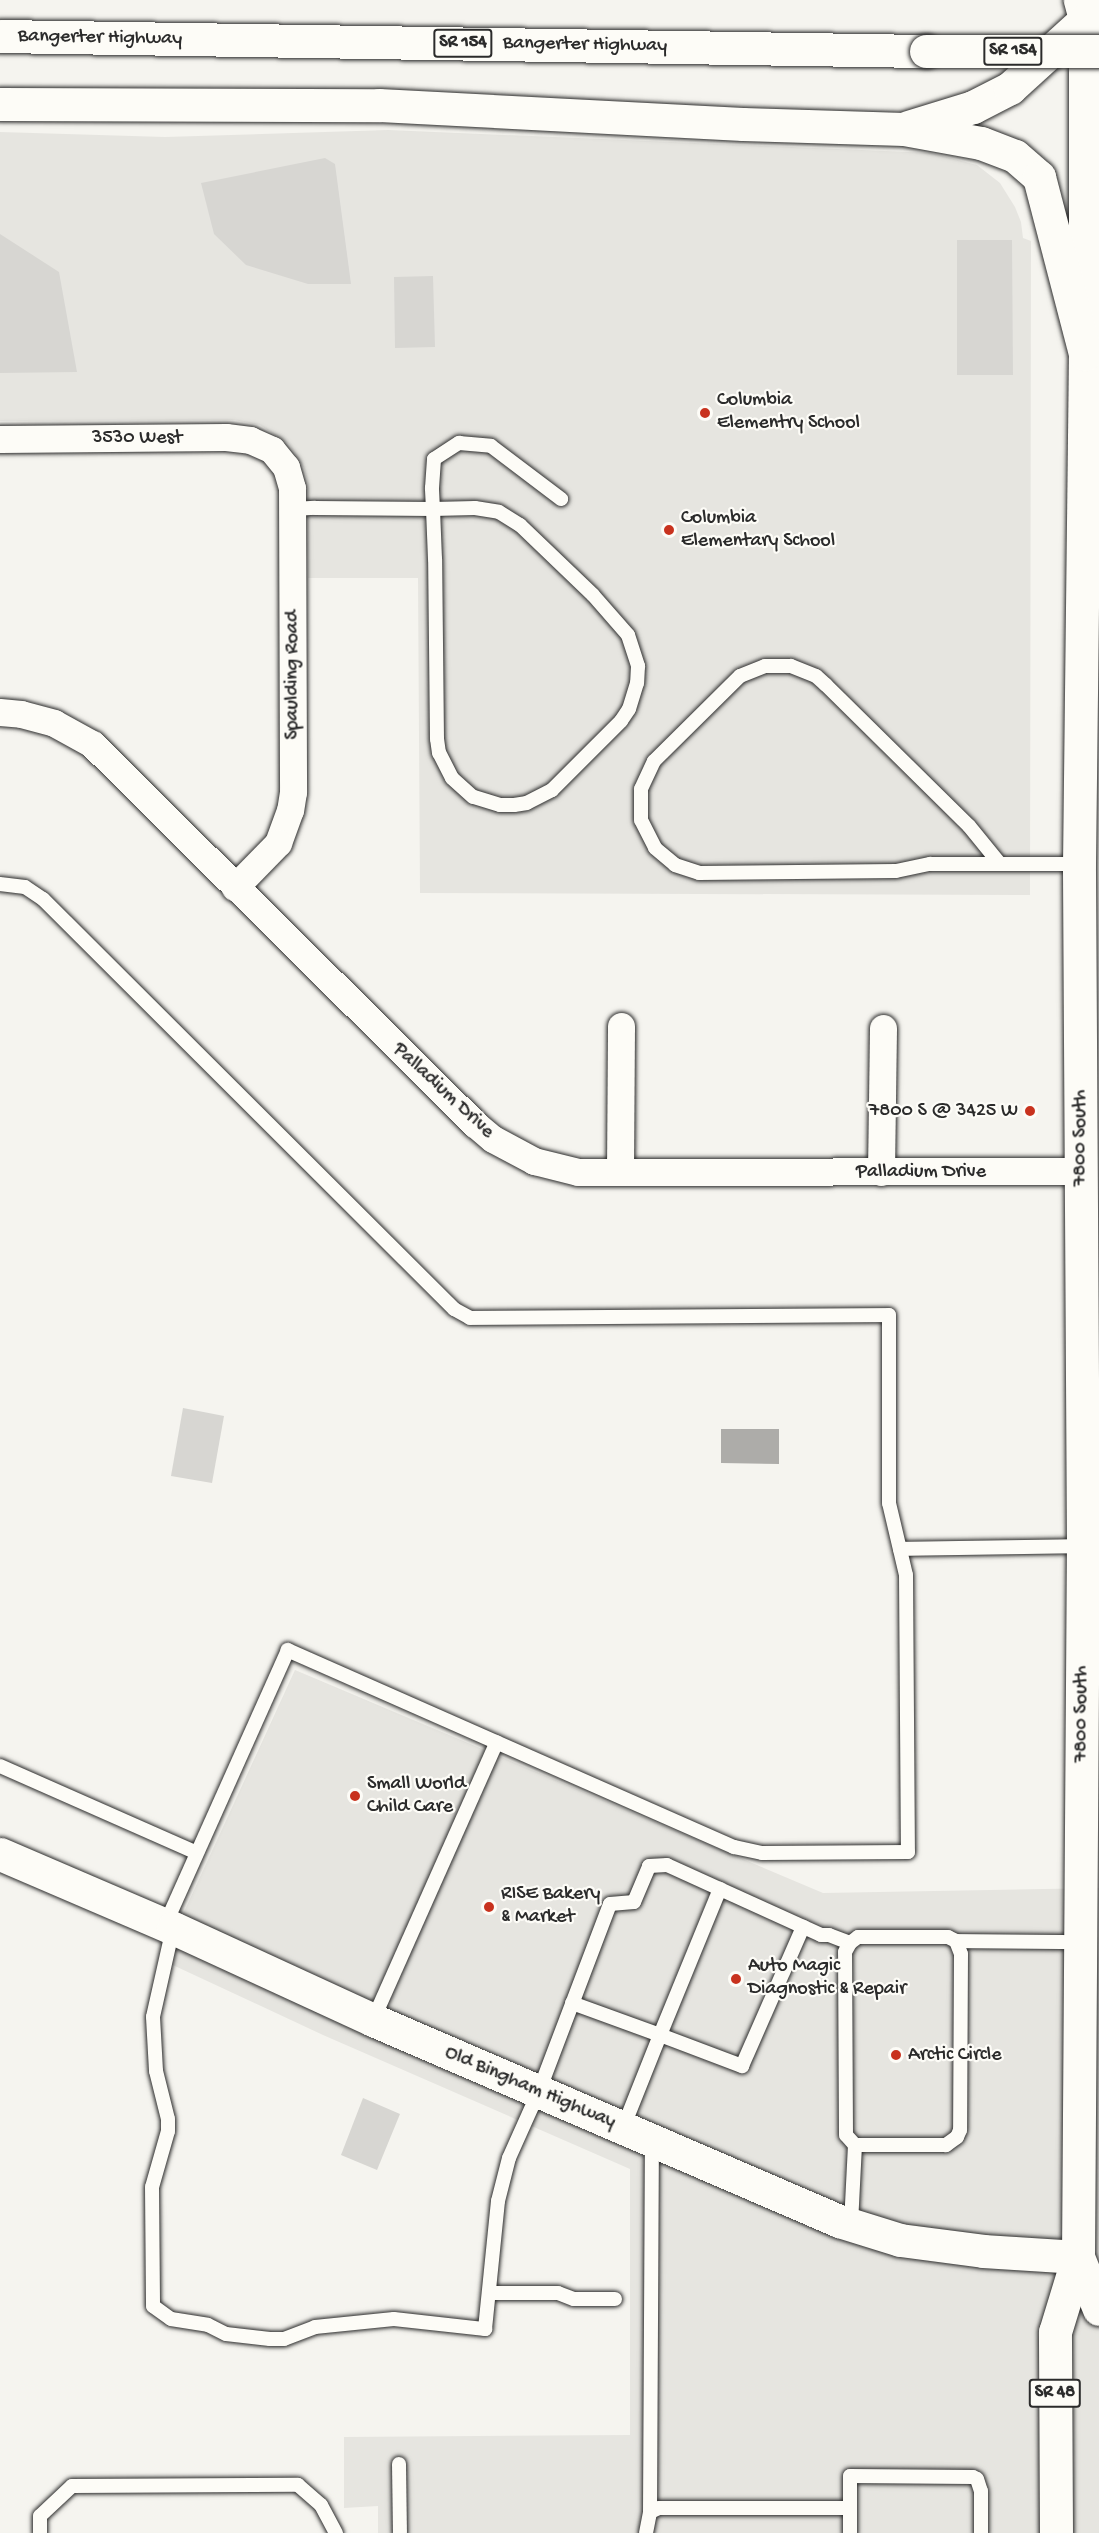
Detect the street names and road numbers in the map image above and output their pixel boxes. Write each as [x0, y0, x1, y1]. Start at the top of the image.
street label: Bangerter Highway [18, 25, 182, 51]
road number: SR 154 [433, 28, 493, 58]
street label: Bangerter Highway [503, 32, 667, 58]
road number: SR 154 [983, 36, 1043, 66]
street label: 3530 West [92, 426, 182, 450]
street label: Spaulding Road [281, 610, 305, 740]
street label: Palladium Drive [387, 1038, 499, 1144]
street label: 7800 South [1069, 1090, 1093, 1186]
street label: Palladium Drive [856, 1160, 986, 1184]
street label: 7800 South [1070, 1666, 1094, 1762]
street label: Old Bingham Highway [441, 2041, 619, 2135]
road number: SR 48 [1028, 2378, 1082, 2408]

